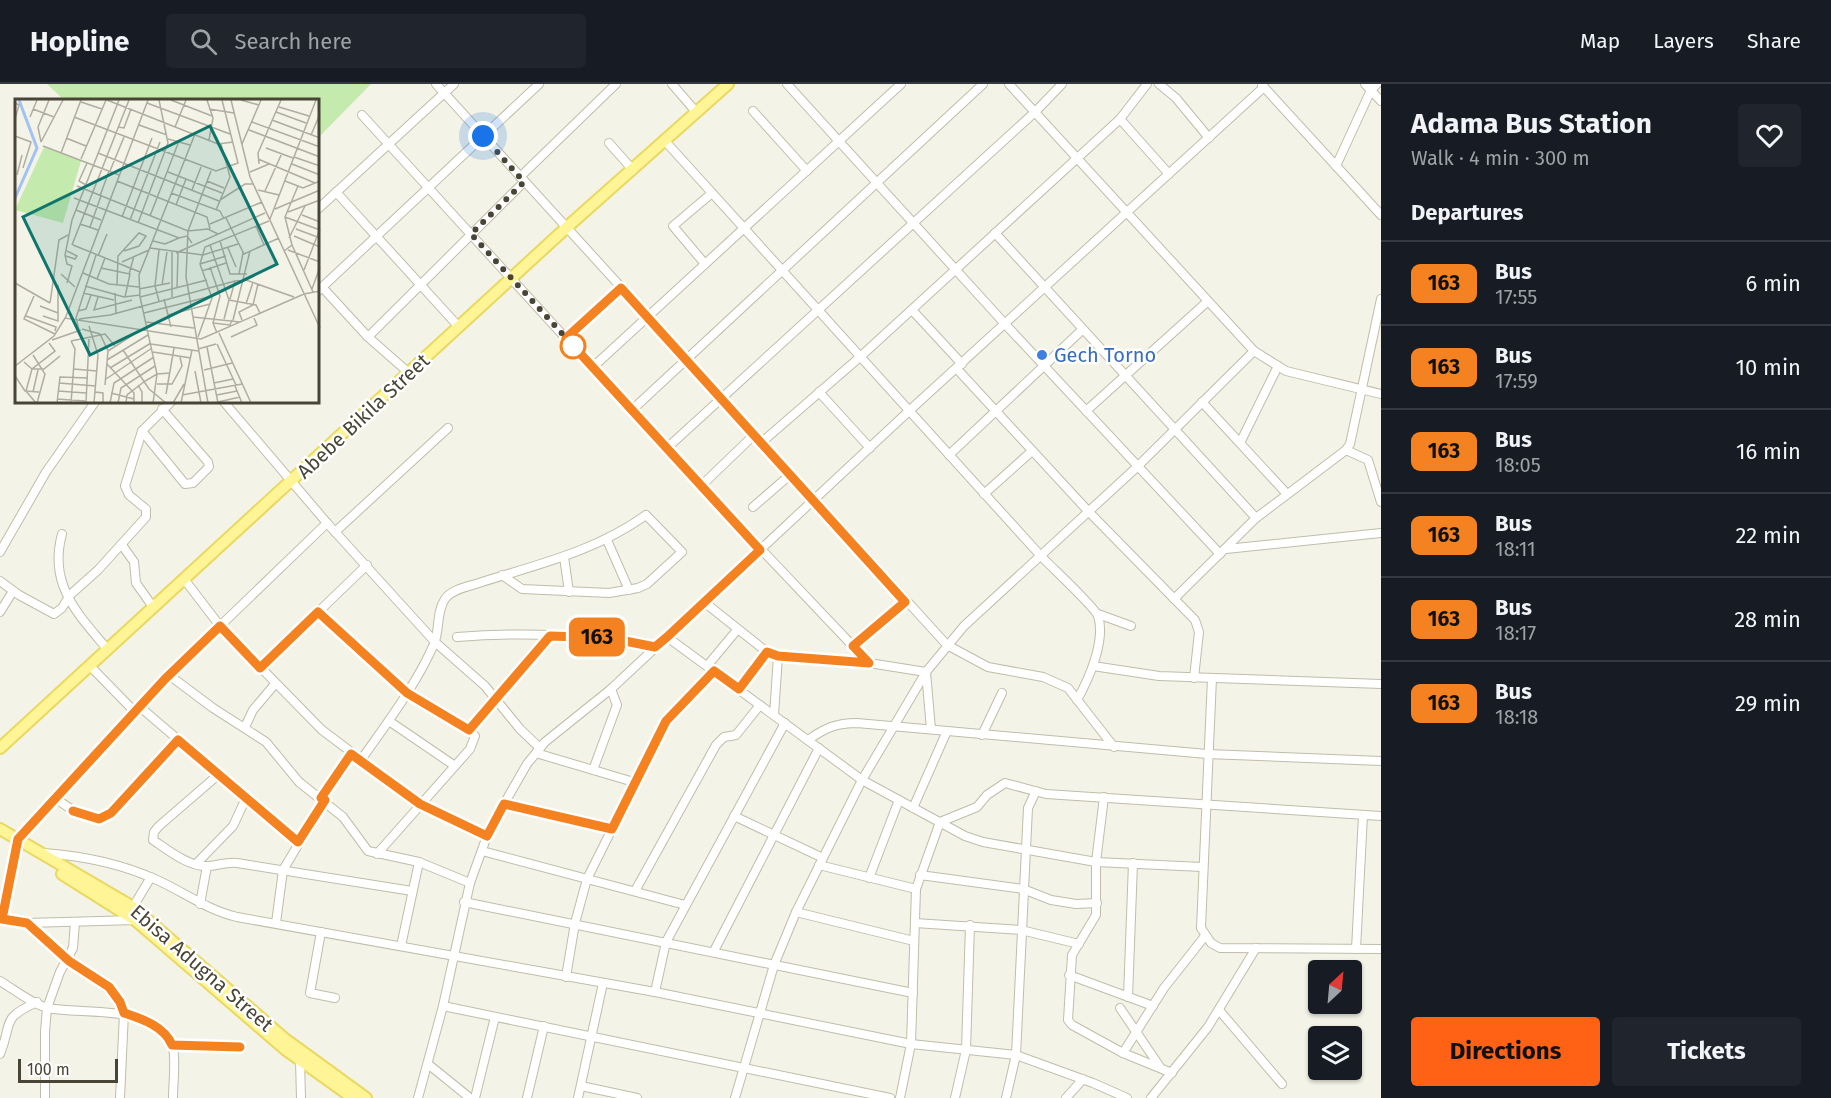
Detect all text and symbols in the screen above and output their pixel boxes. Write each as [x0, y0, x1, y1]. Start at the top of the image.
search box [166, 14, 586, 68]
text: Hopline [30, 25, 130, 58]
icon: search [187, 25, 220, 58]
text: Search here [235, 28, 352, 55]
text: Map [1580, 28, 1620, 54]
text: Layers [1653, 28, 1714, 54]
text: Share [1747, 28, 1801, 54]
inset map [15, 99, 320, 404]
button: heart [1738, 104, 1801, 167]
text: Adama Bus Station [1411, 107, 1652, 140]
your location [468, 121, 498, 151]
text: Walk · 4 min · 300 m [1411, 146, 1590, 170]
text: Departures [1411, 199, 1523, 226]
text: Bus [1495, 258, 1532, 285]
text: 163 [1428, 270, 1460, 296]
text: 6 min [1745, 270, 1801, 297]
text: 17:55 [1495, 285, 1537, 309]
unlabelled marker [560, 333, 586, 359]
text: Bus [1495, 342, 1532, 369]
place label: Gech Torno [1054, 343, 1156, 367]
street label: Abebe Bikila Street [292, 348, 435, 483]
marker: Gech Torno [1035, 348, 1049, 362]
text: 163 [1428, 354, 1460, 380]
text: 10 min [1735, 354, 1801, 381]
text: 17:59 [1495, 369, 1538, 393]
text: Bus [1495, 426, 1532, 453]
text: 163 [1428, 438, 1460, 464]
text: 16 min [1736, 438, 1801, 465]
text: 18:05 [1495, 453, 1541, 477]
text: Bus [1495, 510, 1532, 537]
text: 163 [1428, 522, 1460, 548]
text: 22 min [1735, 522, 1801, 549]
text: 18:11 [1495, 537, 1536, 561]
text: Bus [1495, 594, 1532, 621]
text: 163 [1428, 606, 1460, 632]
text: 28 min [1734, 606, 1801, 633]
line badge: 163 [562, 618, 632, 656]
text: 18:17 [1495, 621, 1536, 645]
text: 163 [581, 624, 613, 650]
text: Bus [1495, 678, 1532, 705]
text: 163 [1428, 690, 1460, 716]
text: 29 min [1735, 690, 1801, 717]
text: 18:18 [1495, 705, 1538, 729]
street label: Ebisa Adugna Street [126, 900, 279, 1037]
north arrow [1308, 960, 1362, 1014]
map controls [1308, 960, 1362, 1080]
button: Directions [1411, 1017, 1600, 1086]
button: Tickets [1612, 1017, 1801, 1086]
button: layers [1308, 1026, 1362, 1080]
scale bar [18, 1056, 118, 1084]
text: 100 m [27, 1060, 70, 1079]

